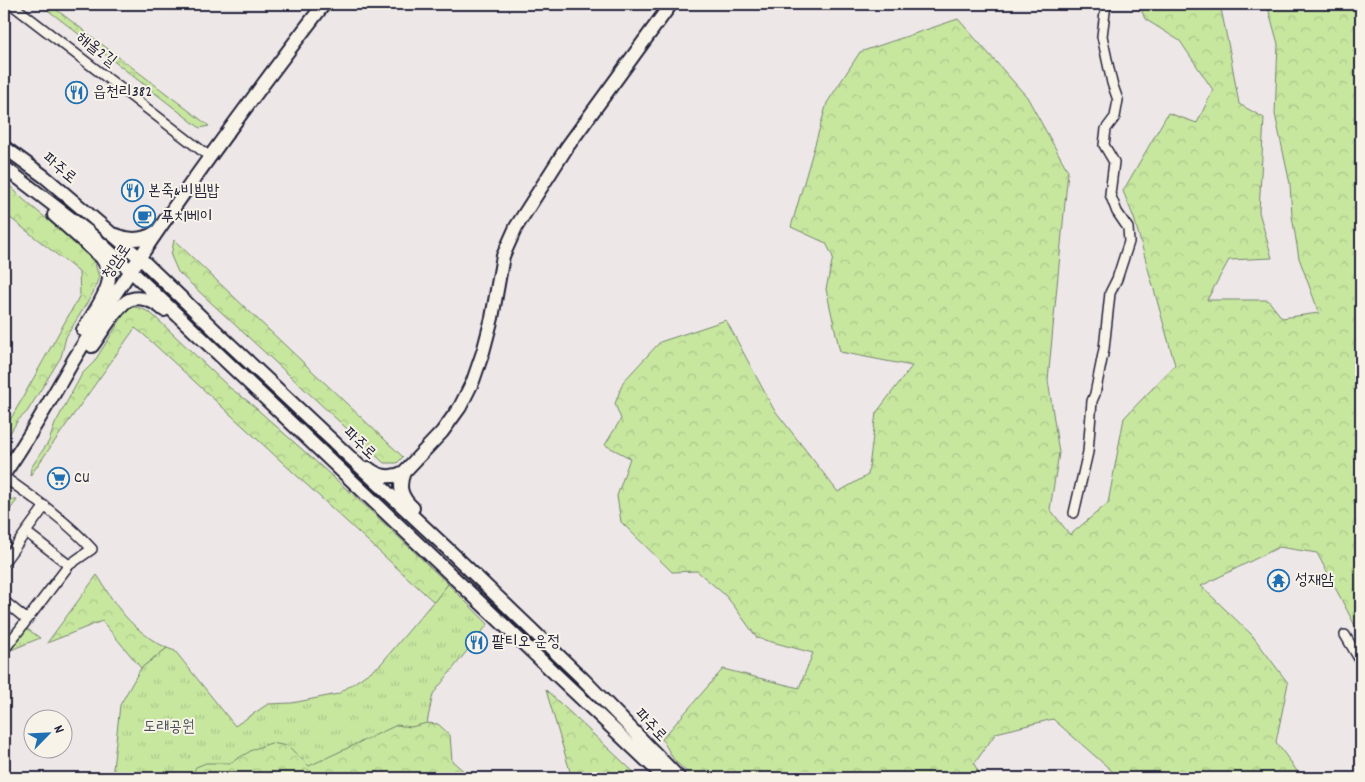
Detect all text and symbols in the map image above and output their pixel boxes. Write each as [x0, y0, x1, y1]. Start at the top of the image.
street label: 해올2길 [71, 27, 121, 73]
restaurant icon: 읍천리382 [65, 80, 89, 104]
place label: 읍천리382 [93, 81, 152, 104]
street label: 파주로 [37, 148, 81, 190]
restaurant icon: 본죽&비빔밥 [120, 179, 144, 203]
place label: 본죽&비빔밥 [148, 180, 220, 203]
cafe icon: 푸치베이 [133, 205, 157, 229]
place label: 푸치베이 [161, 206, 213, 229]
street label: 청암로 [97, 240, 137, 284]
street label: 파주로 [337, 422, 381, 466]
supermarket icon: CU [46, 466, 70, 490]
place label: CU [74, 467, 90, 490]
temple icon: 성재암 [1267, 568, 1291, 592]
place label: 성재암 [1295, 569, 1334, 592]
restaurant icon: 팥티오 운정 [464, 630, 488, 654]
place label: 팥티오 운정 [492, 631, 560, 654]
street label: 파주로 [628, 704, 672, 748]
north arrow [22, 710, 72, 760]
park label: 도래공원 [143, 716, 195, 739]
text: N [48, 722, 69, 737]

